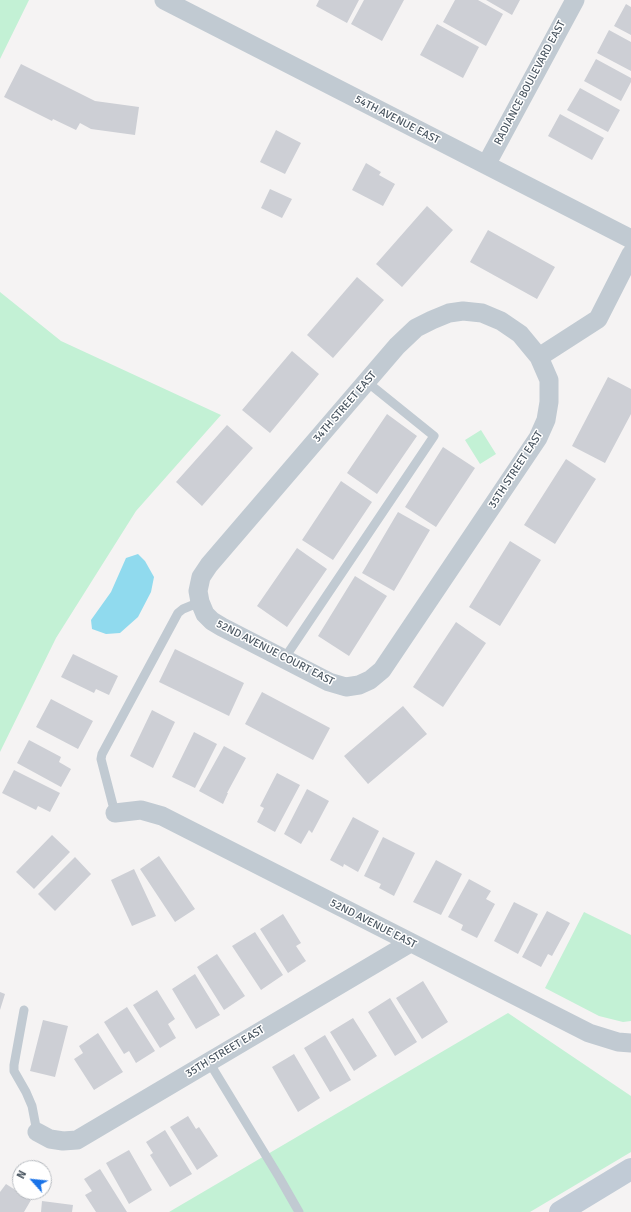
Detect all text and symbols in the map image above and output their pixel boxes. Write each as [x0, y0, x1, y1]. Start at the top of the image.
street label: RADIANCE BOULEVARD EAST [492, 19, 568, 147]
street label: 54TH AVENUE EAST [352, 93, 442, 147]
street label: 34TH STREET EAST [311, 369, 379, 445]
street label: 35TH STREET EAST [486, 429, 546, 511]
street label: 52ND AVENUE COURT EAST [214, 617, 336, 689]
street label: 52ND AVENUE EAST [328, 896, 418, 952]
street label: 35TH STREET EAST [183, 1023, 267, 1081]
north arrow [12, 1160, 52, 1200]
text: N [14, 1168, 29, 1181]

